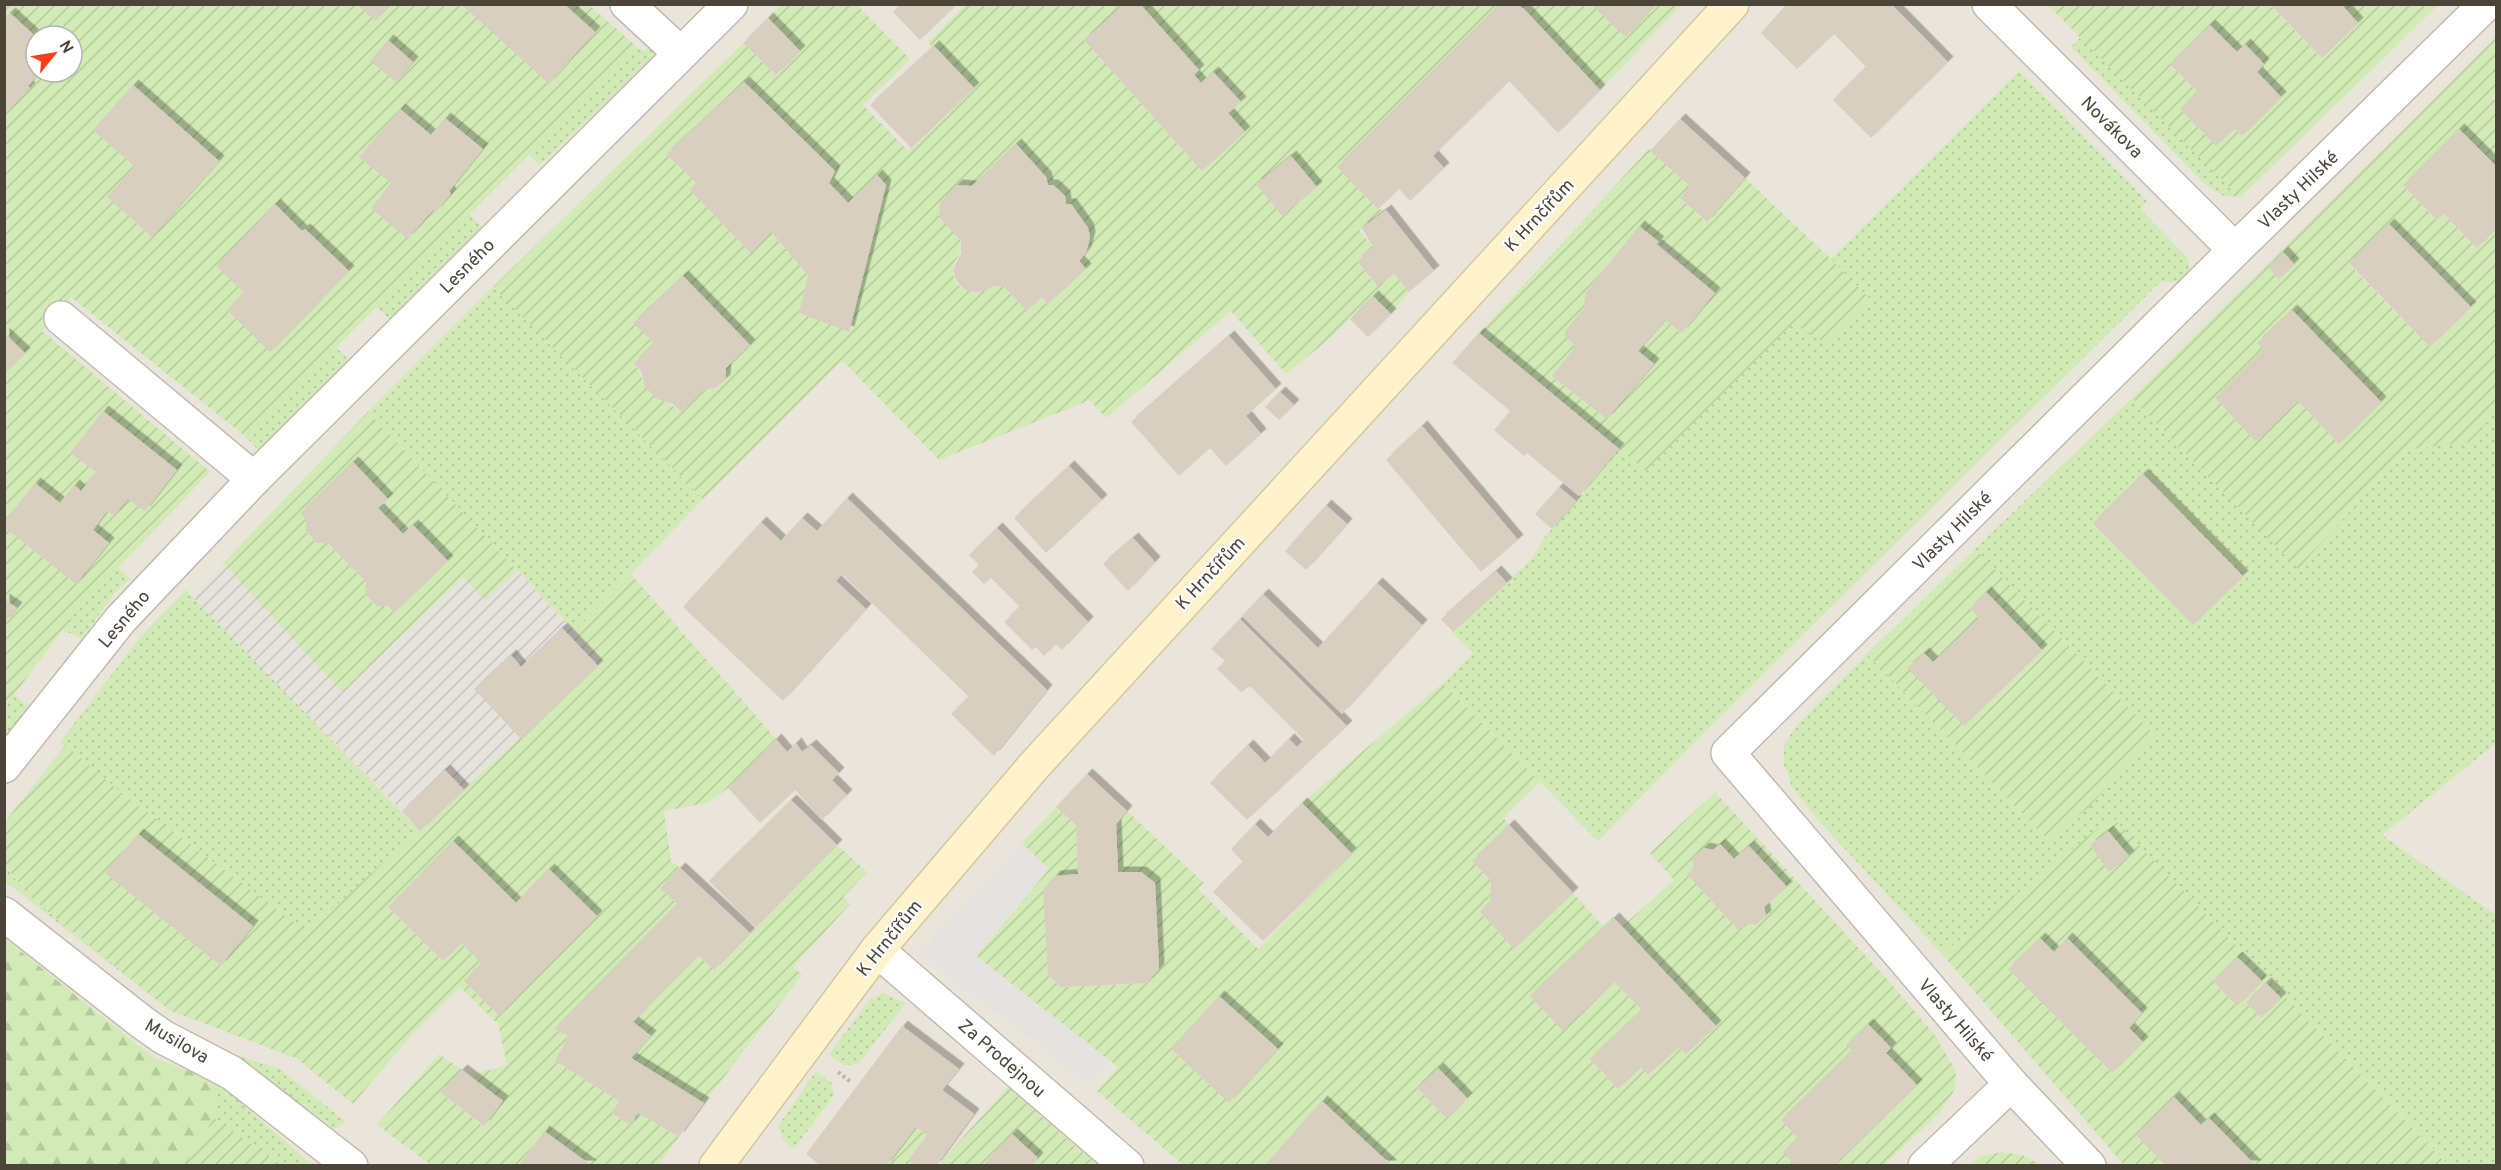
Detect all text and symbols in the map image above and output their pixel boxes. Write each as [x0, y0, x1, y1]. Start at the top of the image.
north arrow [24, 24, 84, 84]
text: N [54, 38, 77, 57]
street label: Novákova [2075, 92, 2147, 164]
street label: Vlasty Hilské [2254, 147, 2344, 235]
street label: K Hrnčířům [1500, 174, 1580, 258]
street label: Lesného [436, 235, 500, 299]
street label: Vlasty Hilské [1908, 487, 1998, 577]
street label: K Hrnčířům [1171, 532, 1251, 616]
street label: Lesného [94, 586, 156, 654]
street label: K Hrnčířům [852, 896, 928, 982]
street label: Vlasty Hilské [1912, 974, 1997, 1068]
street label: Musilova [140, 1015, 213, 1070]
street label: Za Prodejnou [952, 1015, 1050, 1103]

